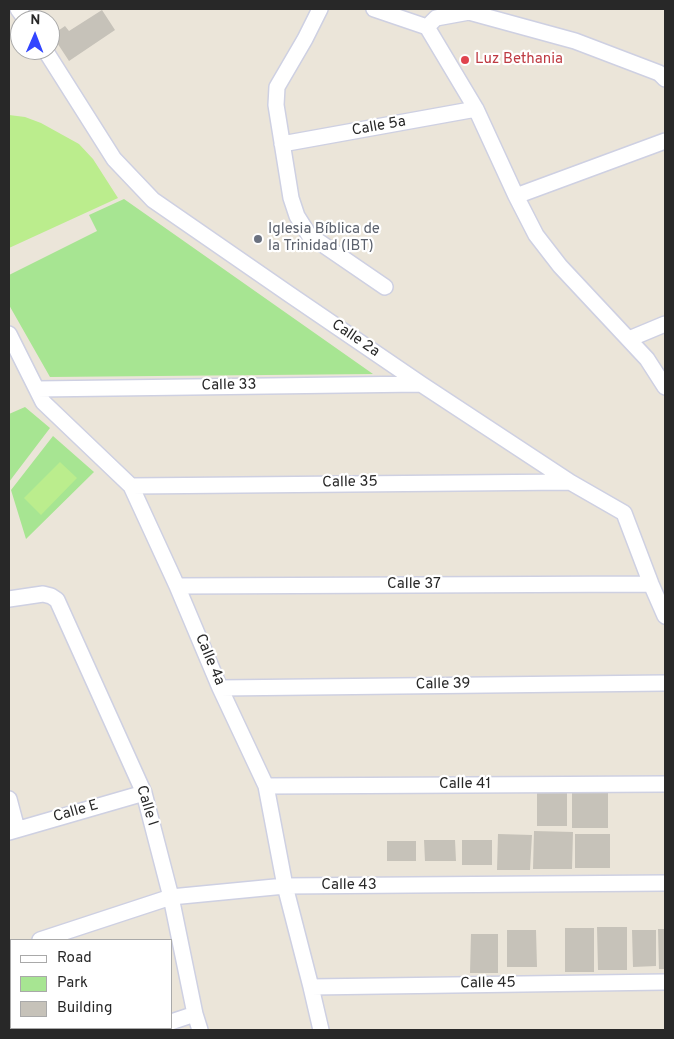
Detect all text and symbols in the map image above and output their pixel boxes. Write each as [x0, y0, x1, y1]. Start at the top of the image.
north arrow [10, 10, 60, 60]
text: N [30, 12, 40, 29]
place label: Luz Bethania [475, 51, 563, 69]
marker: Luz Bethania [459, 54, 471, 66]
street label: Calle 5a [351, 113, 407, 141]
place label: Iglesia Bíblica de la Trinidad (IBT) [268, 221, 380, 256]
marker: Iglesia Bíblica de la Trinidad (IBT) [252, 233, 264, 245]
street label: Calle 2a [328, 316, 382, 362]
street label: Calle 33 [201, 377, 257, 395]
street label: Calle 35 [322, 474, 378, 492]
street label: Calle 37 [387, 576, 441, 594]
street label: Calle 4a [190, 632, 228, 688]
street label: Calle 39 [415, 676, 471, 694]
street label: Calle 41 [439, 776, 491, 794]
street label: Calle I [131, 784, 161, 828]
street label: Calle E [51, 797, 101, 827]
street label: Calle 43 [321, 877, 377, 895]
legend [10, 939, 172, 1029]
text: Road [57, 949, 92, 968]
text: Park [57, 974, 88, 993]
street label: Calle 45 [460, 975, 516, 993]
text: Building [57, 999, 112, 1018]

